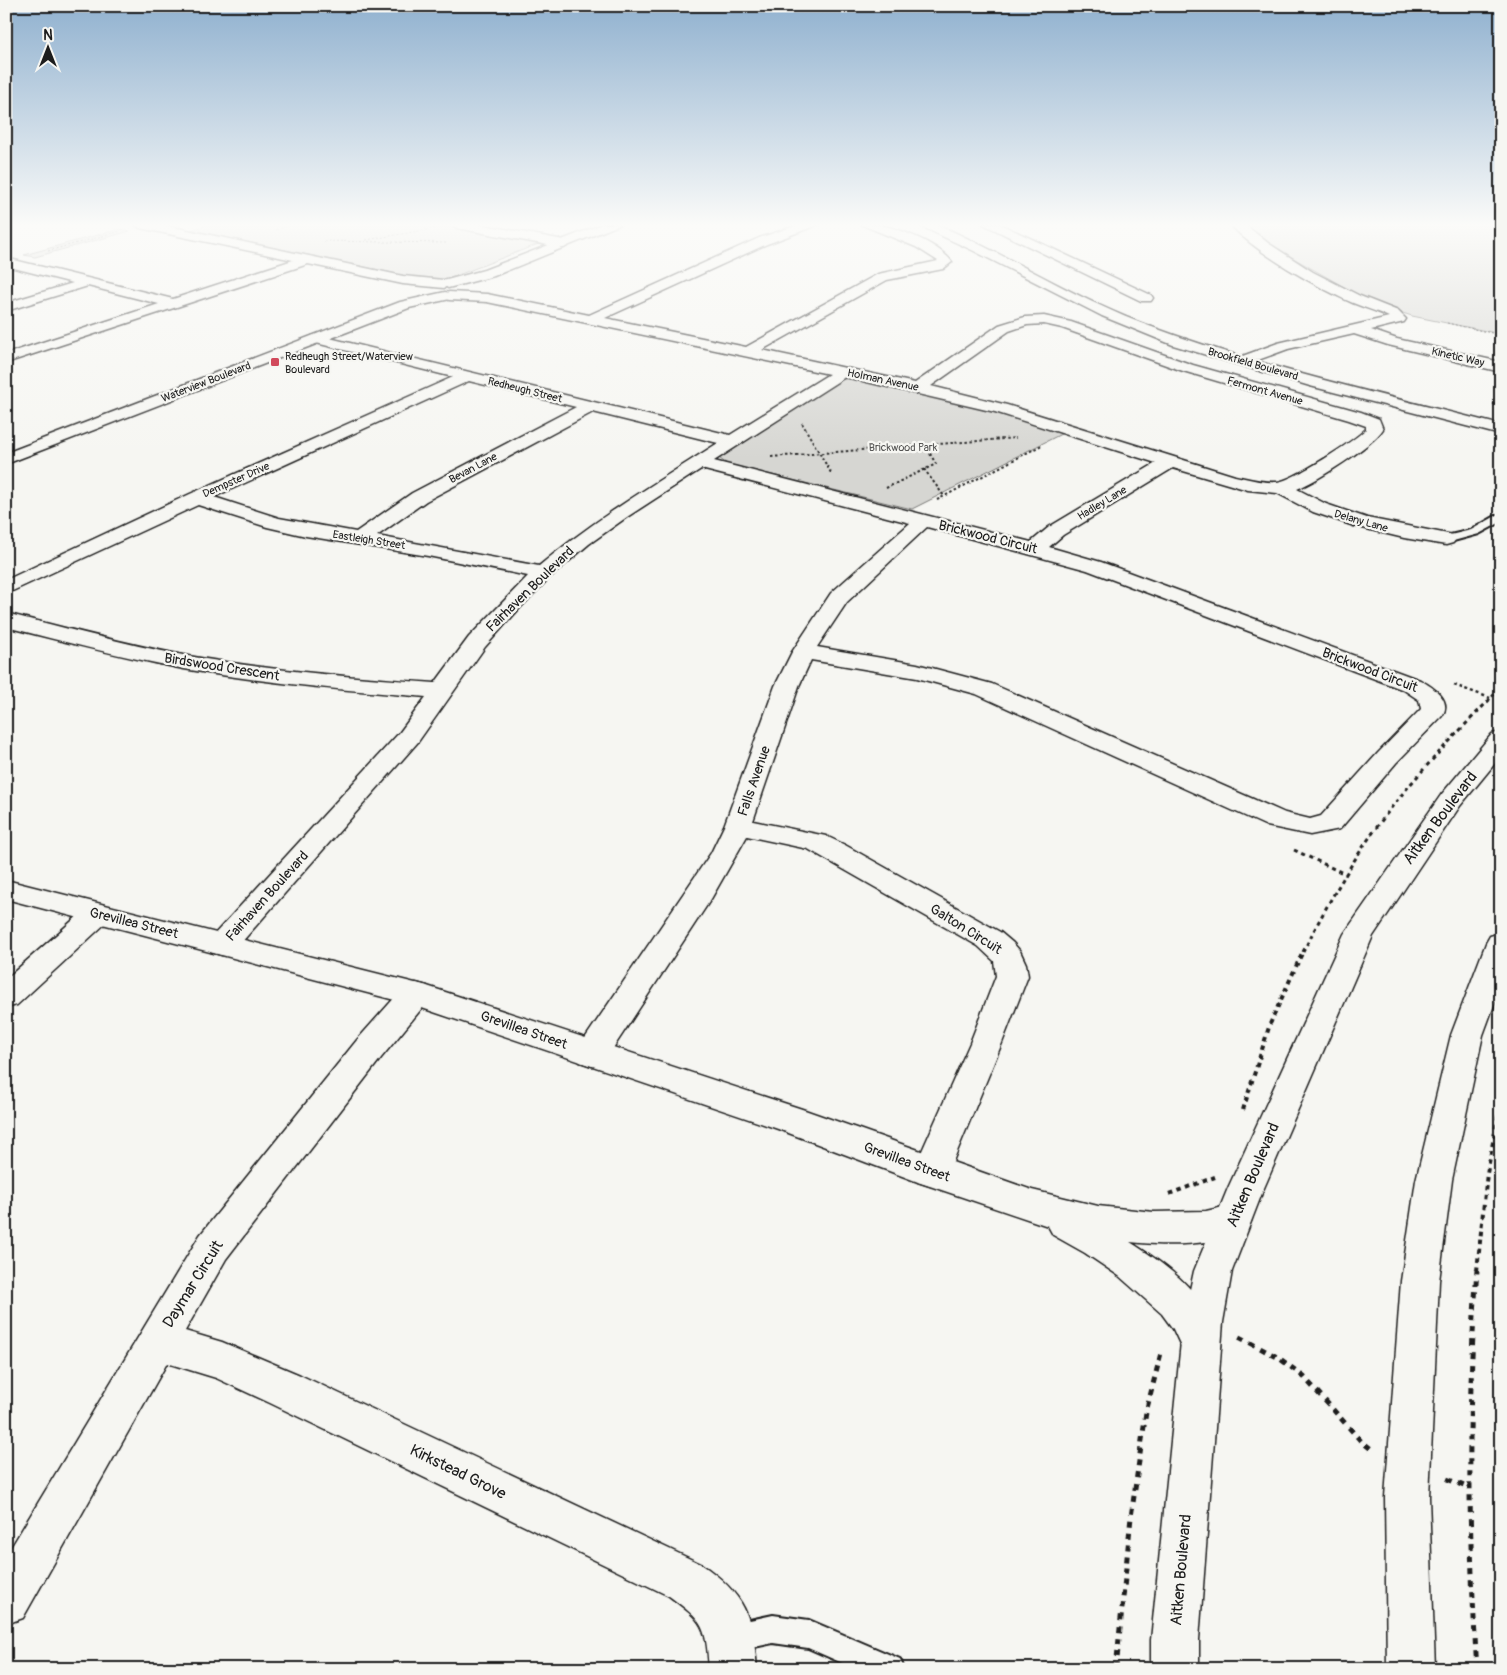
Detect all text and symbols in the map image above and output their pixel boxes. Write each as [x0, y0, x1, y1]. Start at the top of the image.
north arrow [22, 22, 72, 72]
text: N [43, 27, 53, 44]
street label: Brookfield Boulevard [1206, 345, 1300, 383]
street label: Kinetic Way [1430, 345, 1486, 369]
place label: Redheugh Street/Waterview Boulevard [285, 350, 414, 376]
marker: Redheugh Street/Waterview Boulevard [269, 356, 281, 368]
street label: Waterview Boulevard [159, 359, 253, 405]
street label: Holman Avenue [846, 366, 920, 394]
street label: Redheugh Street [486, 374, 564, 406]
street label: Fermont Avenue [1226, 374, 1305, 408]
park label: Brickwood Park [869, 441, 938, 454]
street label: Bevan Lane [447, 450, 500, 486]
street label: Dempster Drive [201, 459, 272, 501]
street label: Hadley Lane [1075, 483, 1130, 523]
street label: Delany Lane [1333, 507, 1390, 535]
street label: Brickwood Circuit [937, 517, 1039, 558]
street label: Eastleigh Street [332, 528, 407, 552]
street label: Fairhaven Boulevard [482, 543, 578, 635]
street label: Brickwood Circuit [1320, 644, 1421, 696]
street label: Birdswood Crescent [163, 650, 281, 685]
street label: Falls Avenue [734, 744, 774, 818]
street label: Aitken Boulevard [1398, 767, 1482, 869]
street label: Fairhaven Boulevard [222, 847, 312, 945]
street label: Galton Circuit [927, 900, 1005, 958]
street label: Grevillea Street [88, 904, 180, 942]
street label: Grevillea Street [478, 1007, 570, 1053]
street label: Aitken Boulevard [1222, 1120, 1284, 1230]
street label: Grevillea Street [861, 1138, 953, 1186]
street label: Daymar Circuit [158, 1236, 228, 1331]
street label: Kirkstead Grove [407, 1440, 510, 1504]
street label: Aitken Boulevard [1166, 1513, 1196, 1627]

